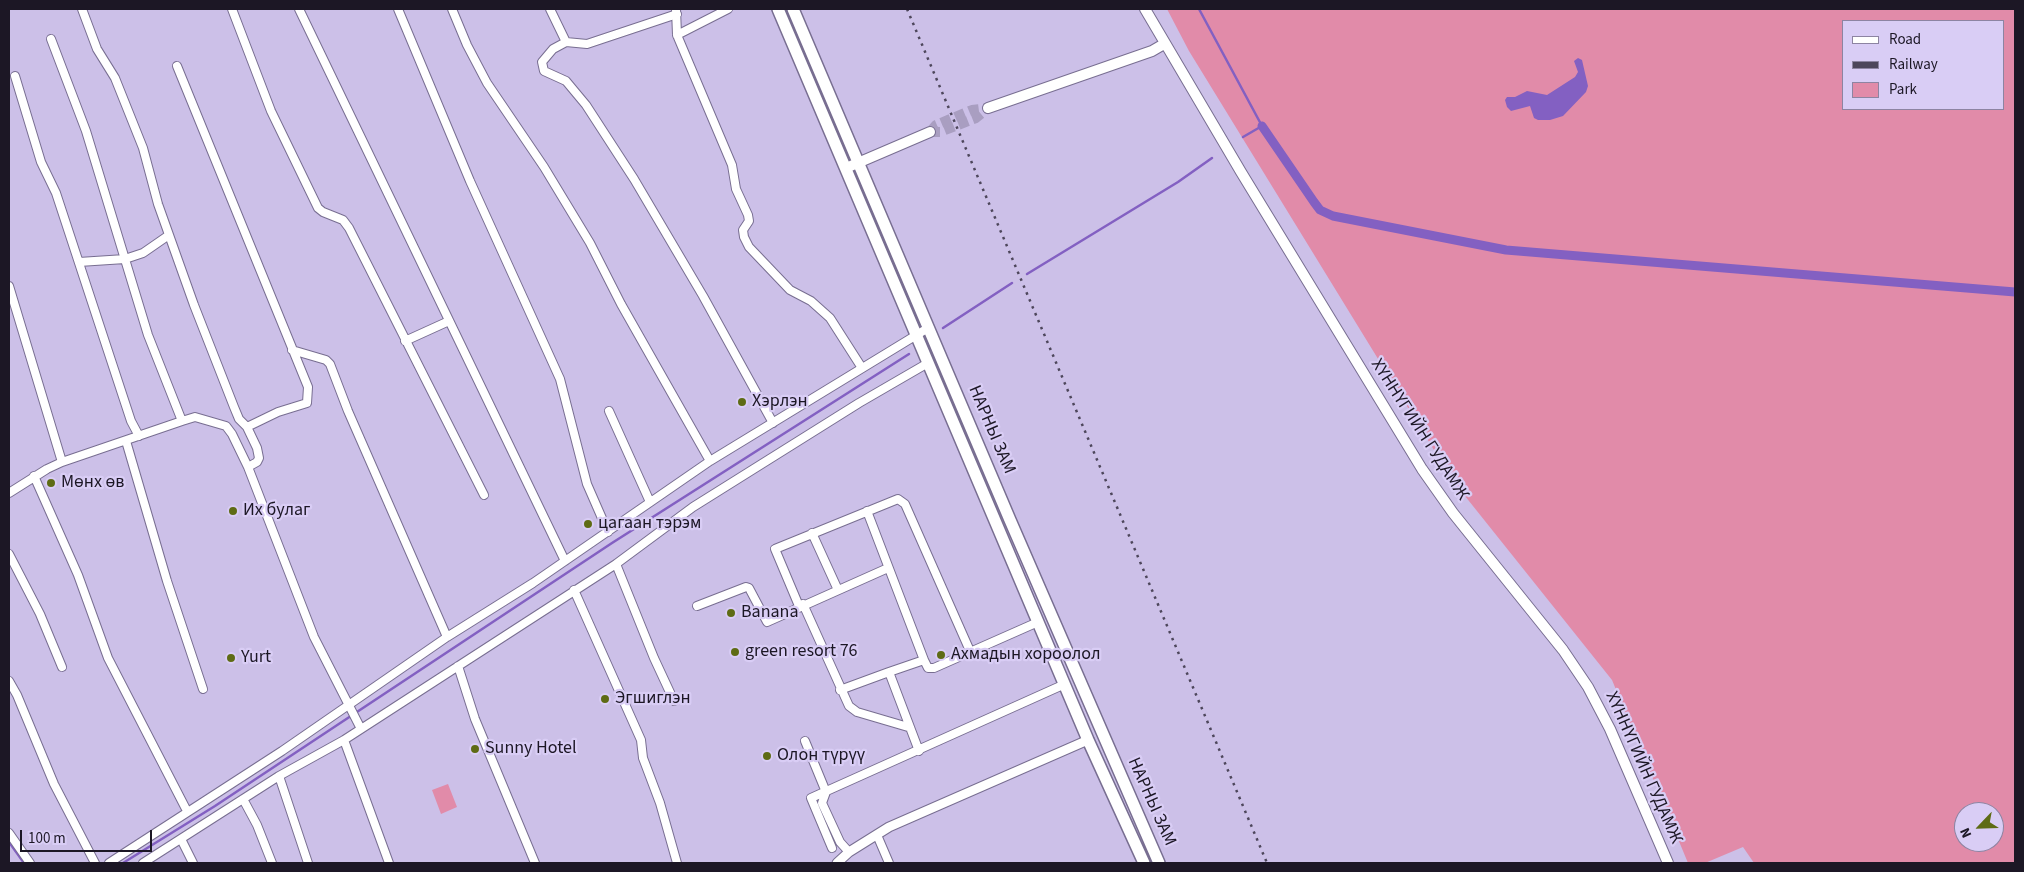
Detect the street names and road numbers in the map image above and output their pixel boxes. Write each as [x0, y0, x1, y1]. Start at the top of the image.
street label: ХҮННҮГИЙН ГУДАМЖ [1365, 355, 1473, 505]
street label: НАРНЫ ЗАМ [963, 382, 1019, 478]
street label: ХҮННҮГИЙН ГУДАМЖ [1600, 689, 1686, 847]
street label: НАРНЫ ЗАМ [1122, 755, 1180, 849]

